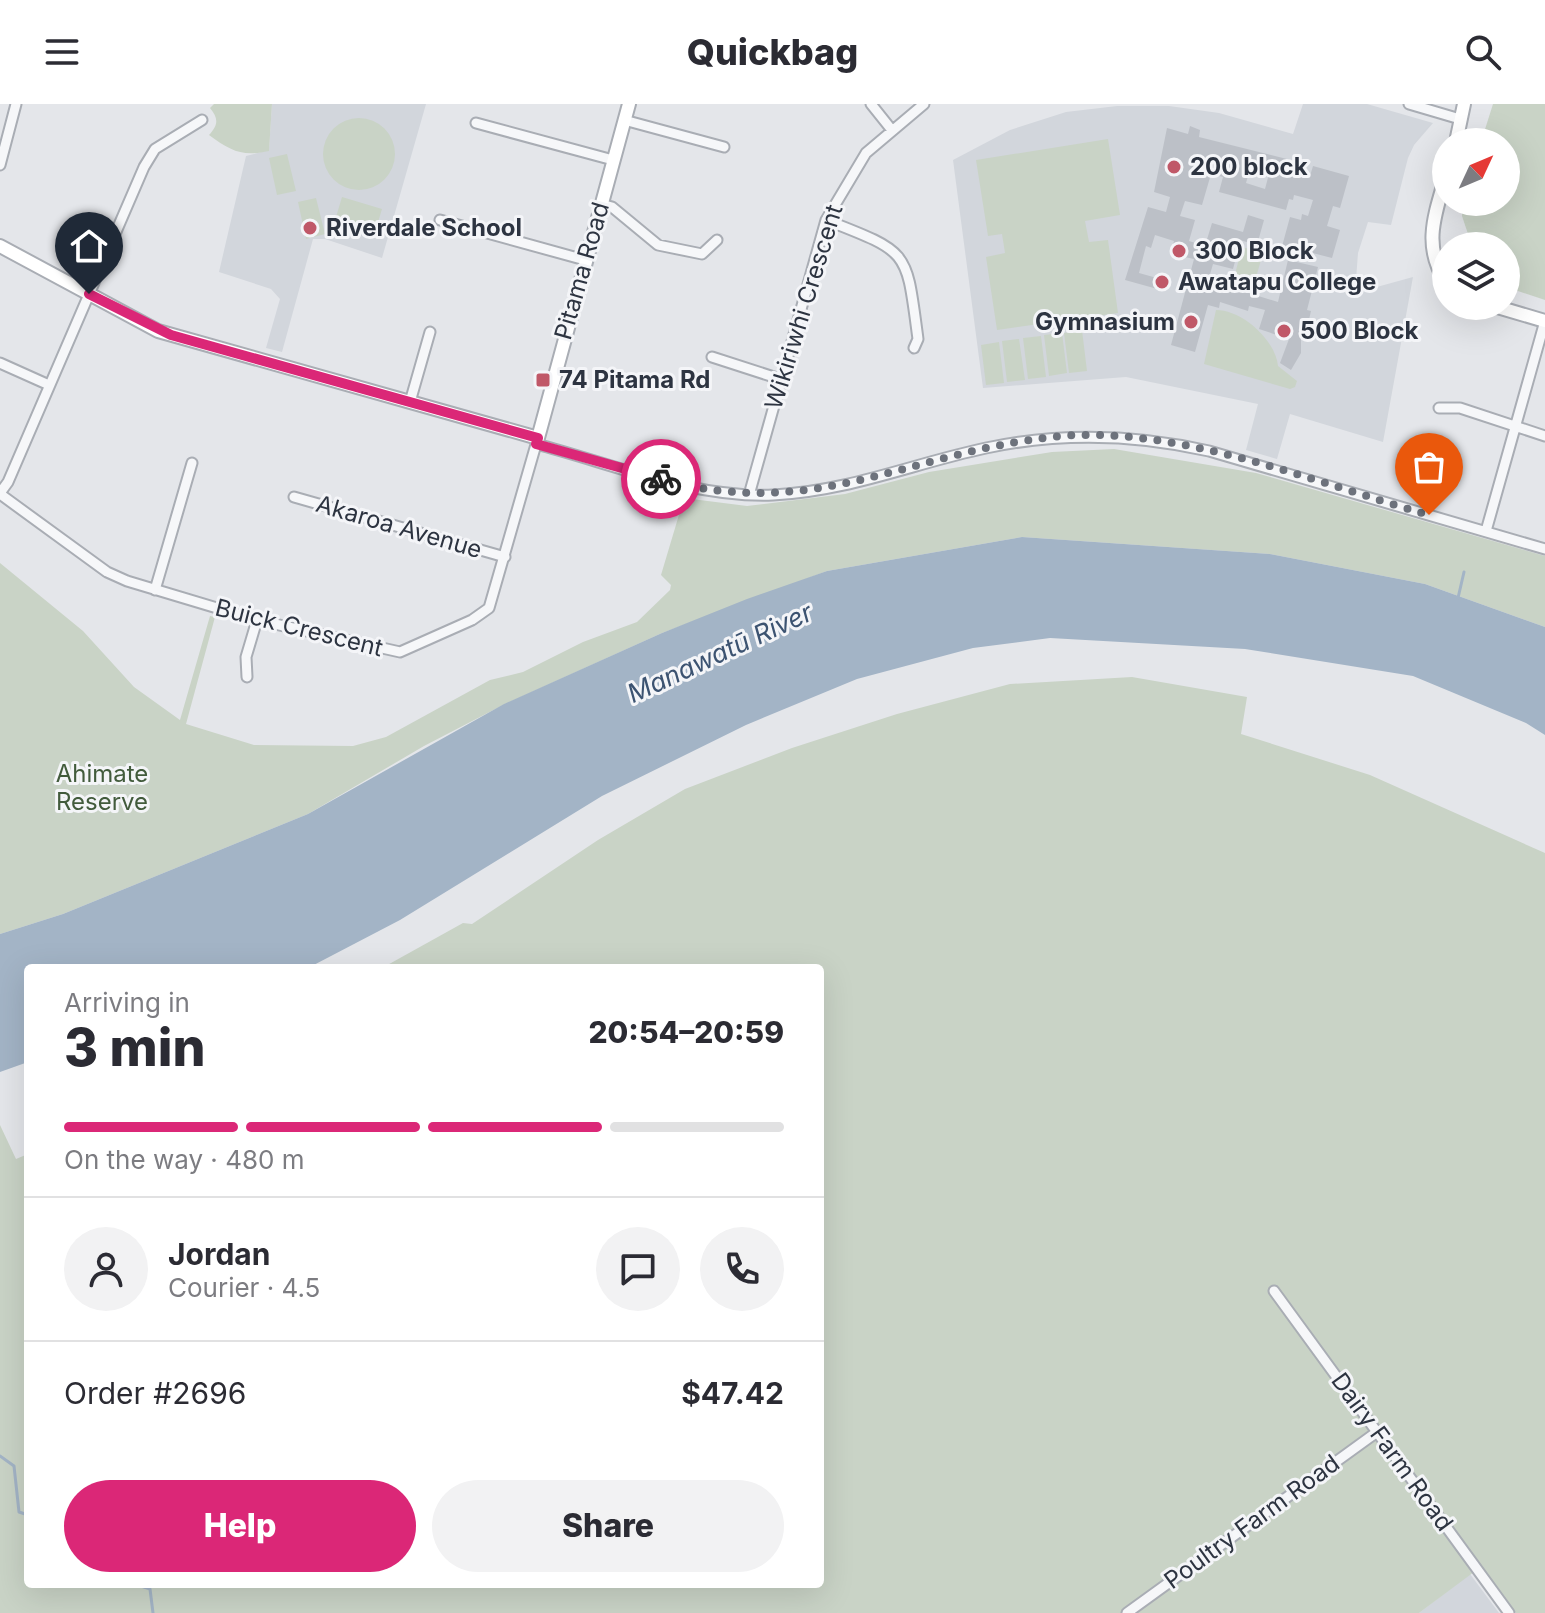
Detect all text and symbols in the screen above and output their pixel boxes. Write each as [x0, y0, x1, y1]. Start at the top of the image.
icon: menu [40, 30, 84, 74]
text: Quickbag [687, 30, 858, 74]
icon: search [1461, 30, 1505, 74]
north arrow [1432, 128, 1520, 216]
map controls [1432, 128, 1520, 320]
place label: 200 block [1190, 152, 1308, 181]
marker: 200 block [1165, 158, 1183, 176]
street label: Pitama Road [548, 199, 615, 343]
street label: Wikiriwhi Crescent [759, 201, 849, 413]
pin [55, 212, 123, 294]
place label: Riverdale School [326, 213, 522, 242]
marker: Riverdale School [301, 219, 319, 237]
icon: home [67, 224, 111, 268]
button: layers [1432, 232, 1520, 320]
place label: 300 Block [1195, 236, 1314, 265]
marker: 300 Block [1170, 242, 1188, 260]
place label: Awatapu College [1178, 267, 1376, 296]
marker: Awatapu College [1153, 273, 1171, 291]
place label: Gymnasium [1035, 307, 1175, 336]
marker: Gymnasium [1182, 313, 1200, 331]
place label: 500 Block [1300, 316, 1419, 345]
marker: 500 Block [1275, 322, 1293, 340]
place label: 74 Pitama Rd [559, 365, 711, 394]
marker: 74 Pitama Rd [534, 371, 552, 389]
pin [1395, 433, 1463, 515]
courier [621, 439, 701, 519]
icon: bag [1407, 445, 1451, 489]
icon: bike [639, 457, 683, 501]
street label: Akaroa Avenue [313, 489, 485, 564]
street label: Buick Crescent [212, 593, 386, 662]
water label: Manawatū River [622, 596, 818, 709]
park label: Ahimate Reserve [56, 759, 148, 816]
text: Arriving in [64, 987, 190, 1018]
text: 20:54–20:59 [588, 1014, 784, 1050]
text: 3 min [64, 1016, 206, 1079]
text: On the way · 480 m [64, 1144, 305, 1175]
button: person [64, 1227, 148, 1311]
button: chat [596, 1227, 680, 1311]
button: phone [700, 1227, 784, 1311]
text: Jordan [168, 1236, 270, 1272]
text: Courier · 4.5 [168, 1272, 320, 1303]
street label: Dairy Farm Road [1325, 1367, 1460, 1536]
text: Order #2696 [64, 1375, 246, 1411]
text: $47.42 [681, 1375, 784, 1411]
street label: Poultry Farm Road [1158, 1448, 1345, 1595]
button: Help [64, 1480, 416, 1572]
button: Share [432, 1480, 784, 1572]

